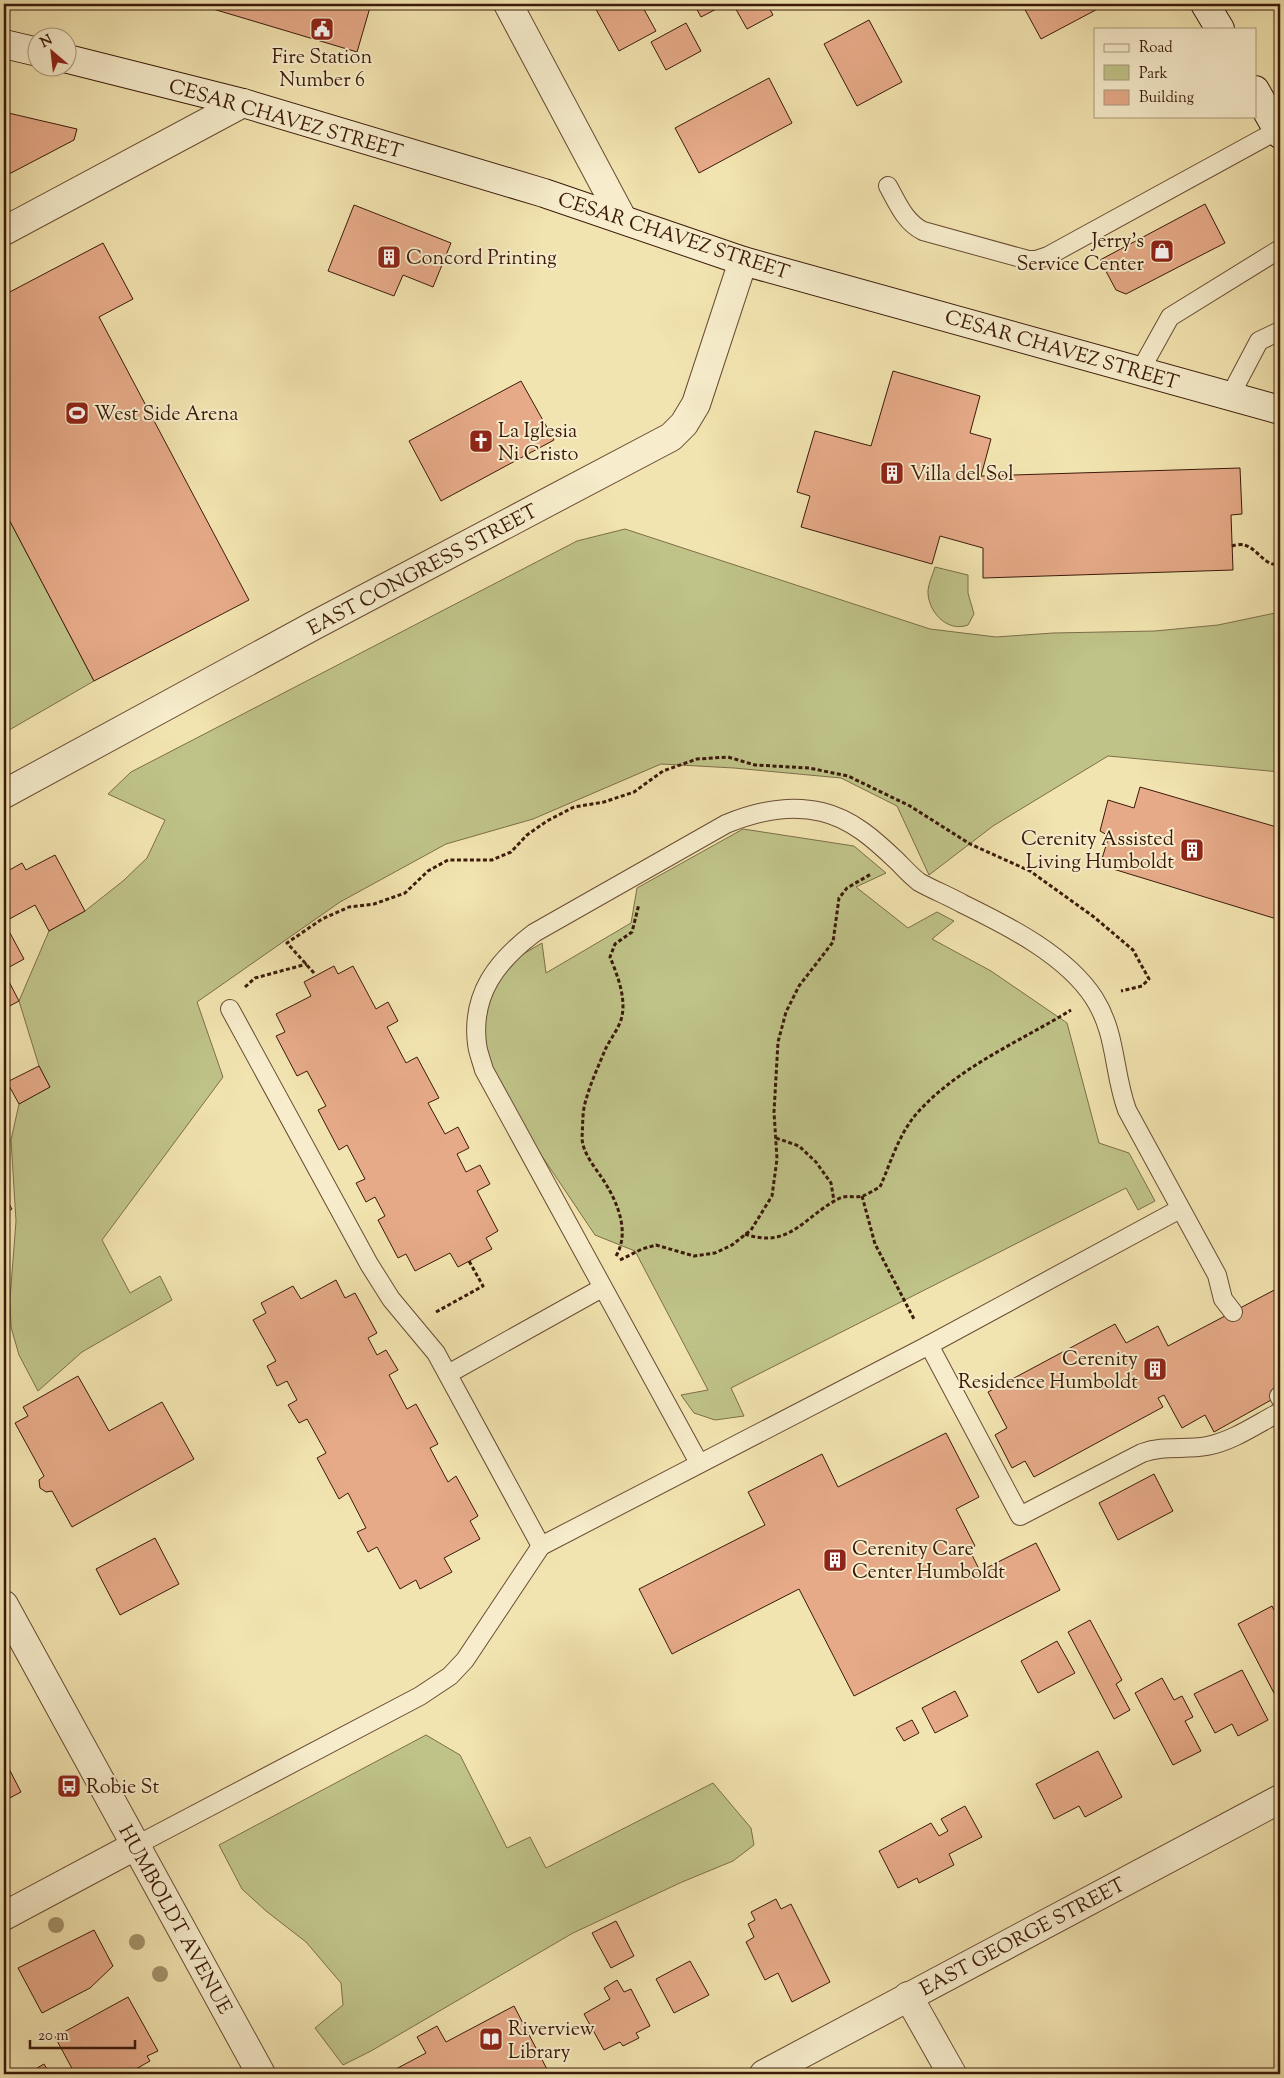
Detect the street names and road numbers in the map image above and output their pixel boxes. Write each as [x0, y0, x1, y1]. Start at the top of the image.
street label: CESAR CHAVEZ STREET [165, 73, 406, 168]
street label: CESAR CHAVEZ STREET [554, 186, 793, 289]
street label: CESAR CHAVEZ STREET [941, 304, 1182, 399]
street label: EAST CONGRESS STREET [303, 498, 543, 644]
street label: HUMBOLDT AVENUE [110, 1820, 238, 2020]
street label: EAST GEORGE STREET [915, 1872, 1131, 2005]

